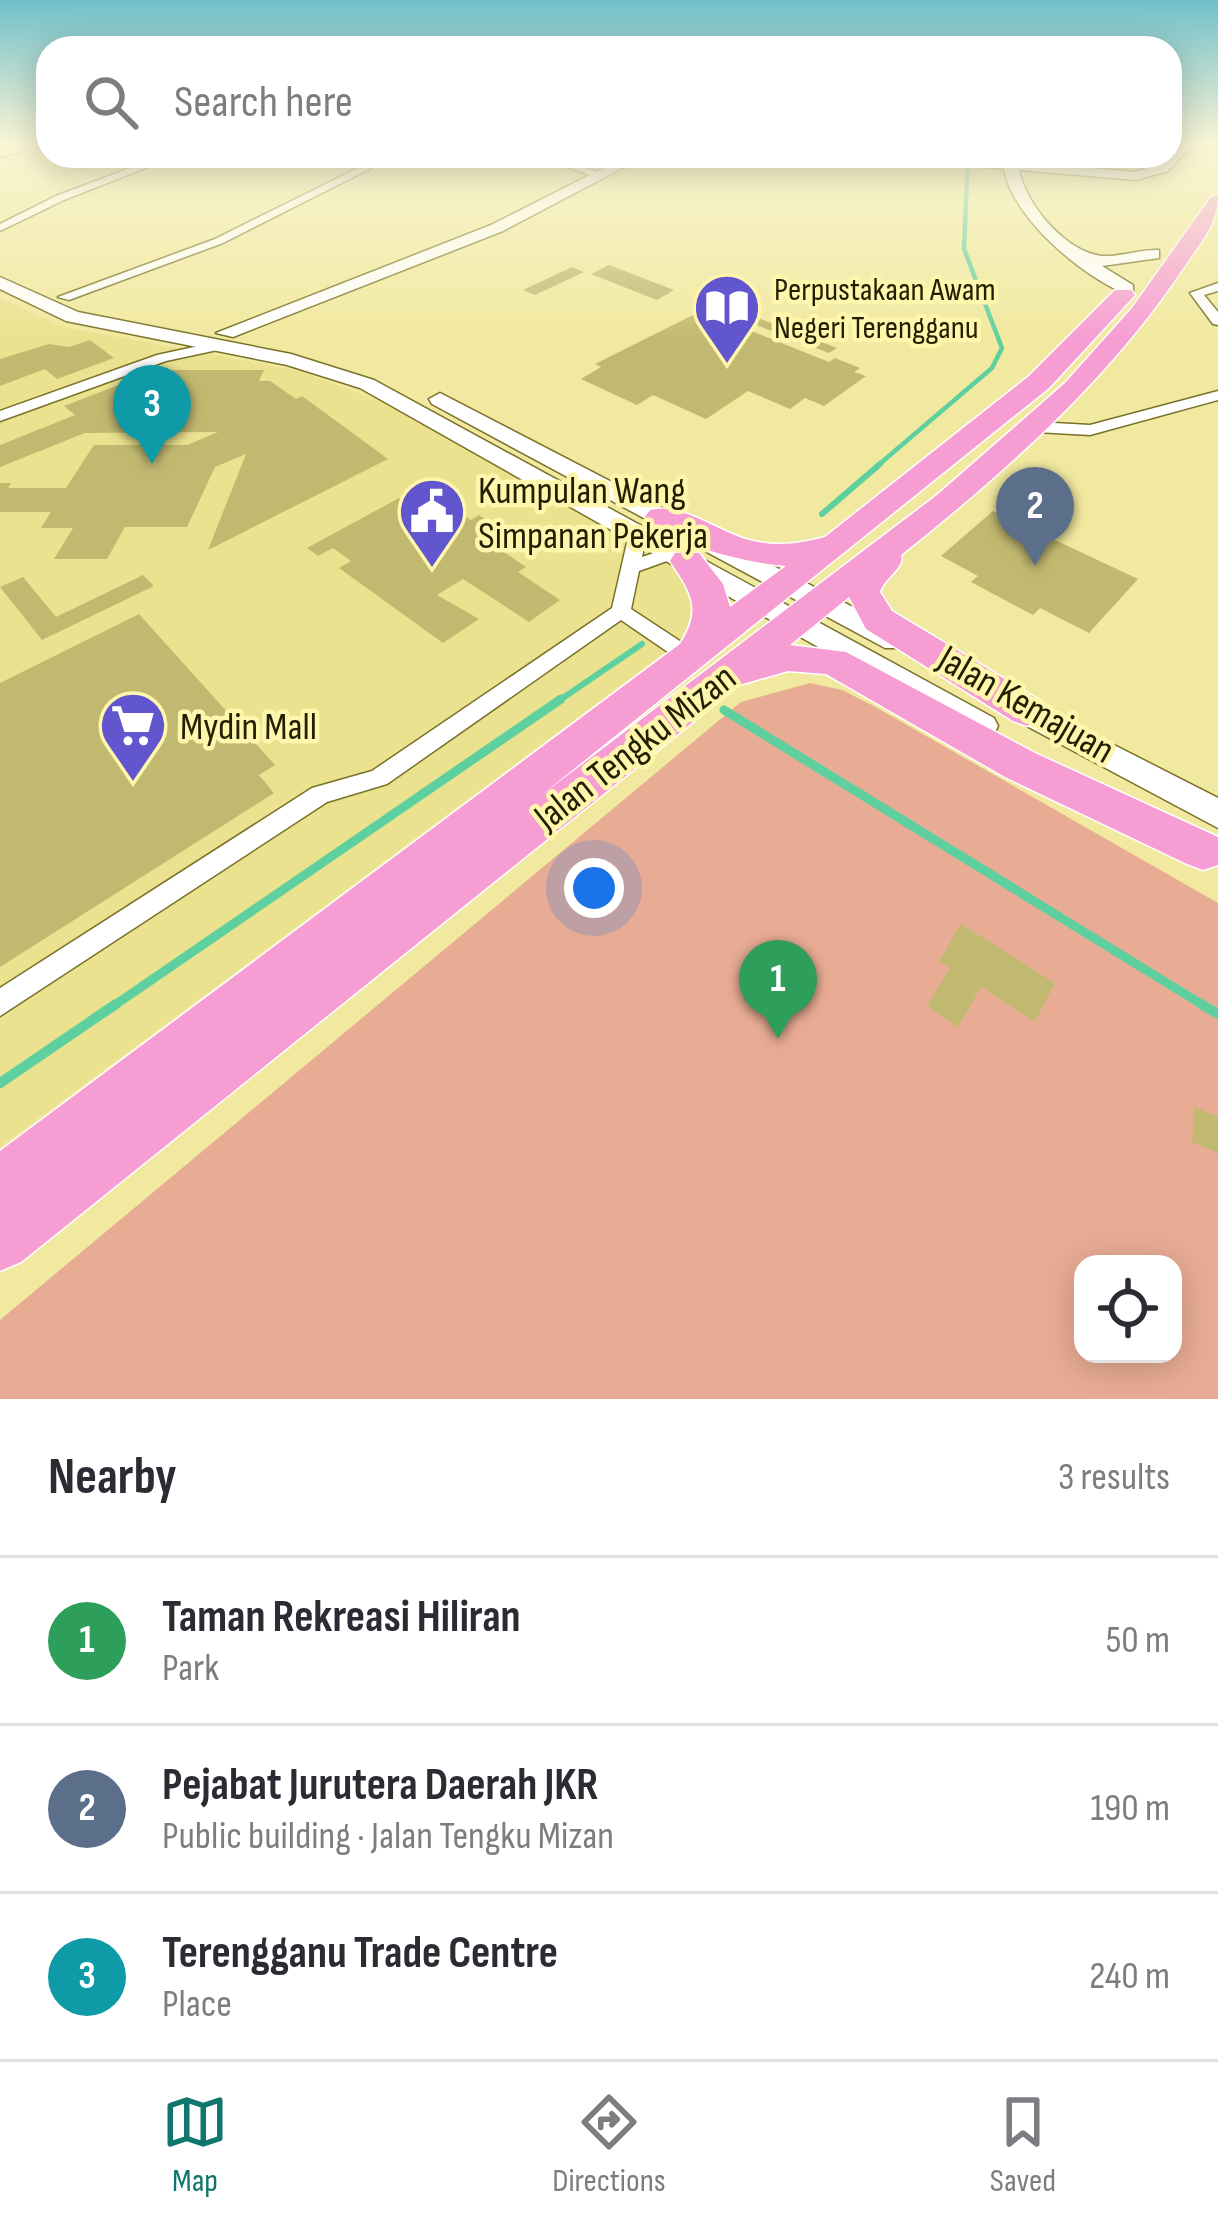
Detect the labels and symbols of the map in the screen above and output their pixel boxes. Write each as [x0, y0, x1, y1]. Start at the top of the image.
place label: Perpustakaan Awam Negeri Terengganu [774, 270, 996, 348]
library icon: Perpustakaan Awam Negeri Terengganu [692, 272, 762, 366]
pin: 3 [113, 365, 191, 464]
pin: 2 [996, 467, 1074, 566]
place label: Kumpulan Wang Simpanan Pekerja [478, 468, 708, 560]
public building icon: Kumpulan Wang Simpanan Pekerja [397, 476, 467, 570]
street label: Jalan Kemajuan [928, 635, 1122, 774]
street label: Jalan Tengku Mizan [525, 655, 746, 842]
supermarket icon: Mydin Mall [98, 690, 168, 784]
place label: Mydin Mall [180, 704, 317, 751]
your location [564, 858, 624, 918]
pin: 1 [739, 940, 817, 1039]

